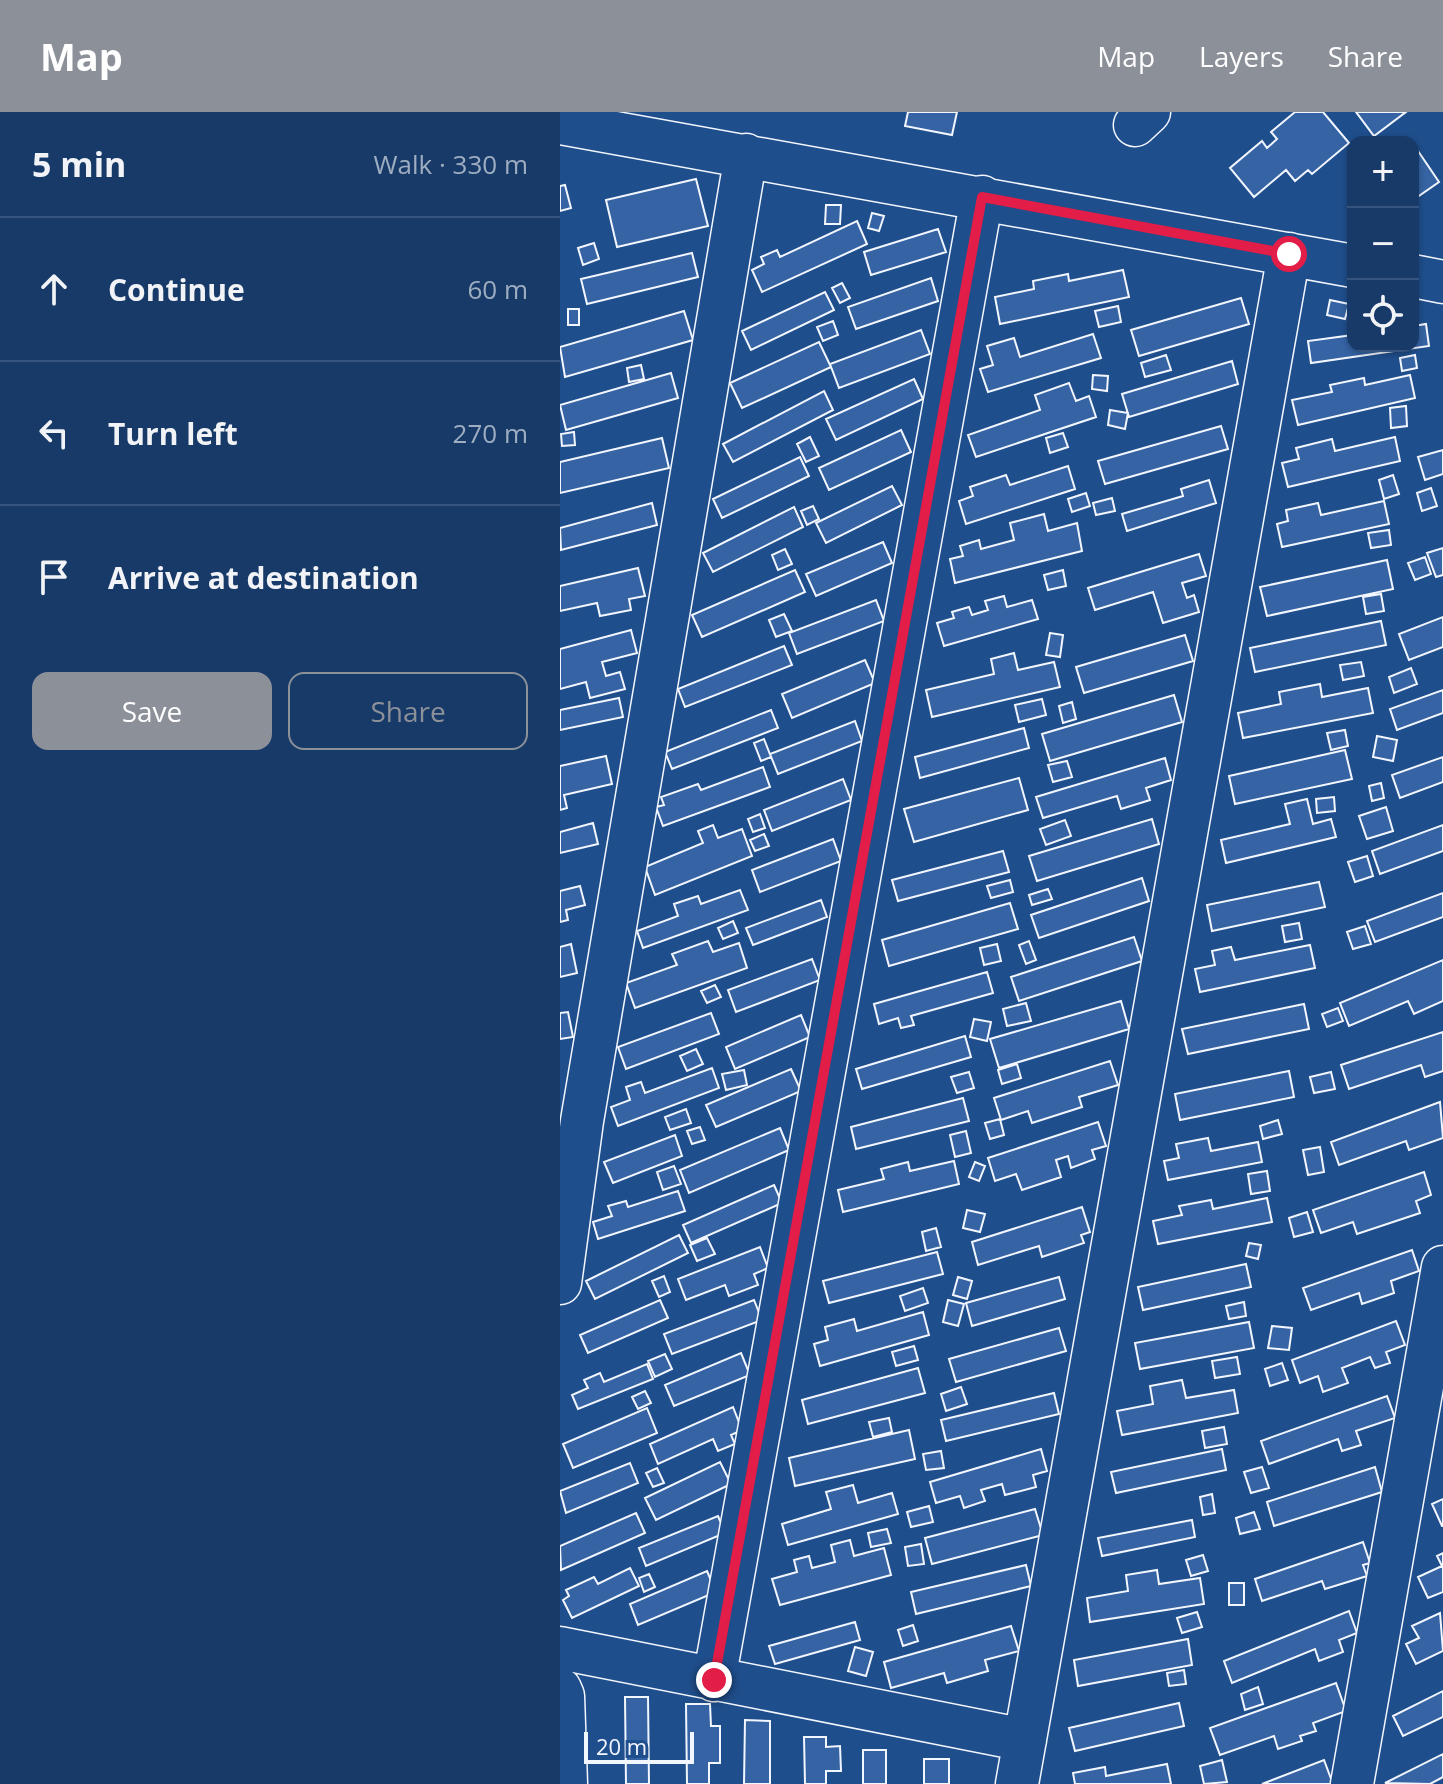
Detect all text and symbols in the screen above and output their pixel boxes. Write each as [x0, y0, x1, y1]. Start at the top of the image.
text: Map [40, 30, 123, 82]
text: Map [1097, 37, 1155, 75]
text: Layers [1199, 37, 1284, 75]
text: Share [1328, 37, 1403, 75]
map controls [1347, 136, 1419, 352]
button: + [1347, 136, 1419, 208]
text: 5 min [32, 141, 126, 187]
text: Walk · 330 m [374, 146, 528, 182]
button: − [1347, 208, 1419, 280]
route start [1271, 236, 1307, 272]
icon: ahead [32, 267, 76, 311]
text: Continue [108, 269, 245, 310]
text: 60 m [467, 271, 528, 307]
button: locate [1347, 280, 1419, 352]
icon: left [32, 411, 76, 455]
text: Turn left [108, 413, 238, 454]
text: 270 m [453, 415, 528, 451]
icon: arrive [32, 555, 76, 599]
text: Arrive at destination [108, 557, 419, 598]
button: Save [32, 672, 272, 750]
button: Share [288, 672, 528, 750]
route end [696, 1662, 732, 1698]
scale bar [584, 1728, 694, 1764]
text: 20 m [596, 1731, 647, 1761]

